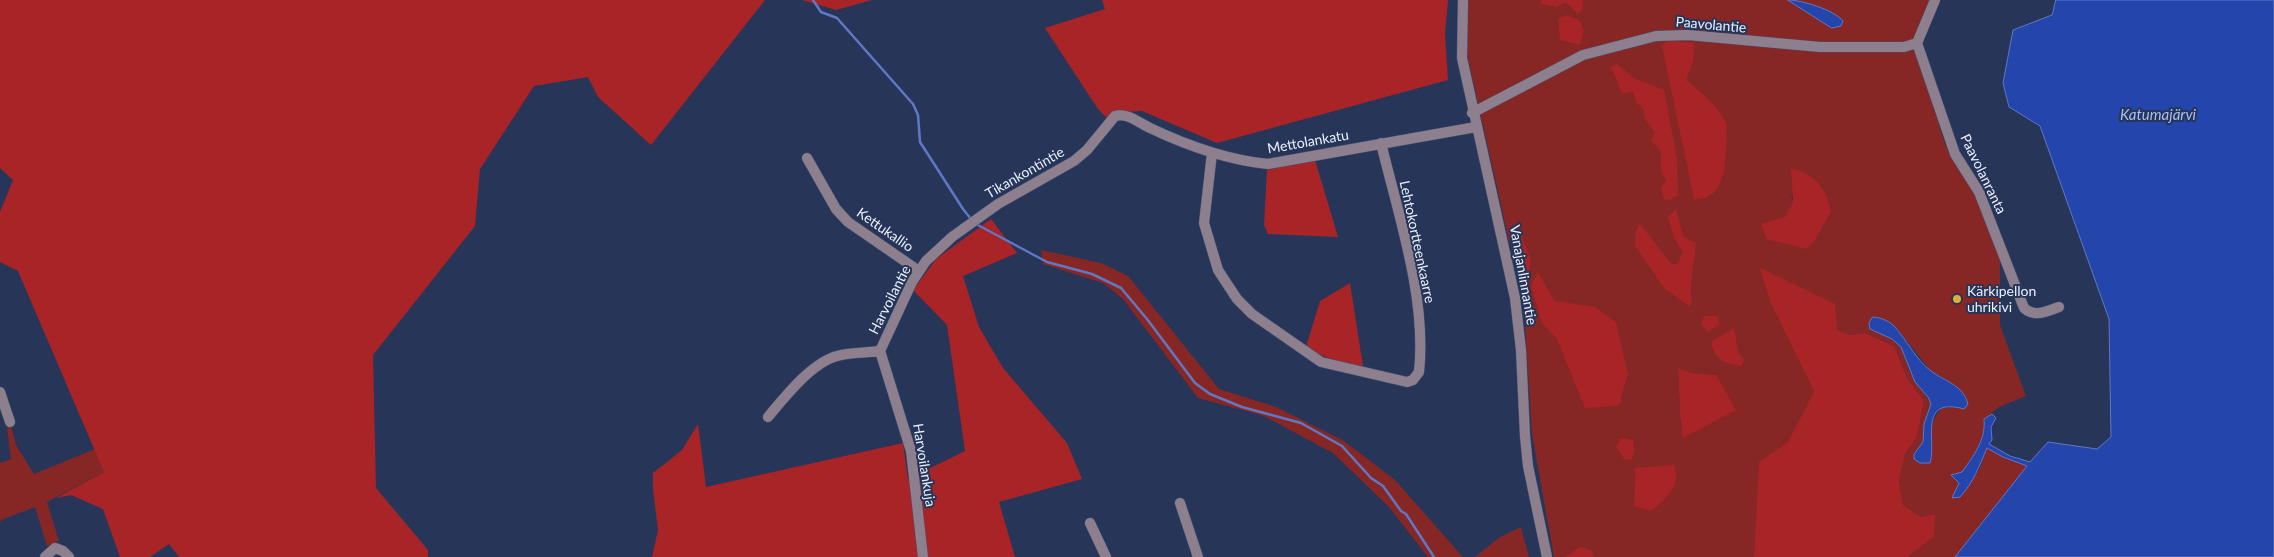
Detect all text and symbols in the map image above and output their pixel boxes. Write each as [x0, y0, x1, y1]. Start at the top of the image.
street label: Paavolantie [1675, 14, 1747, 36]
water label: Katumajärvi [2120, 106, 2196, 124]
street label: Mettolankatu [1266, 127, 1350, 157]
street label: Paavolanranta [1956, 131, 2010, 217]
street label: Tikankontintie [983, 144, 1067, 202]
street label: Lehtokortteenkaarre [1396, 179, 1438, 305]
street label: Kettukallio [853, 204, 917, 256]
street label: Vanajanlinnantie [1506, 224, 1540, 326]
street label: Harvoilantie [866, 263, 914, 337]
place label: Kärkipellon uhrikivi [1967, 283, 2036, 316]
marker: Kärkipellon uhrikivi [1951, 293, 1963, 305]
street label: Harvoilankuja [909, 422, 939, 508]

